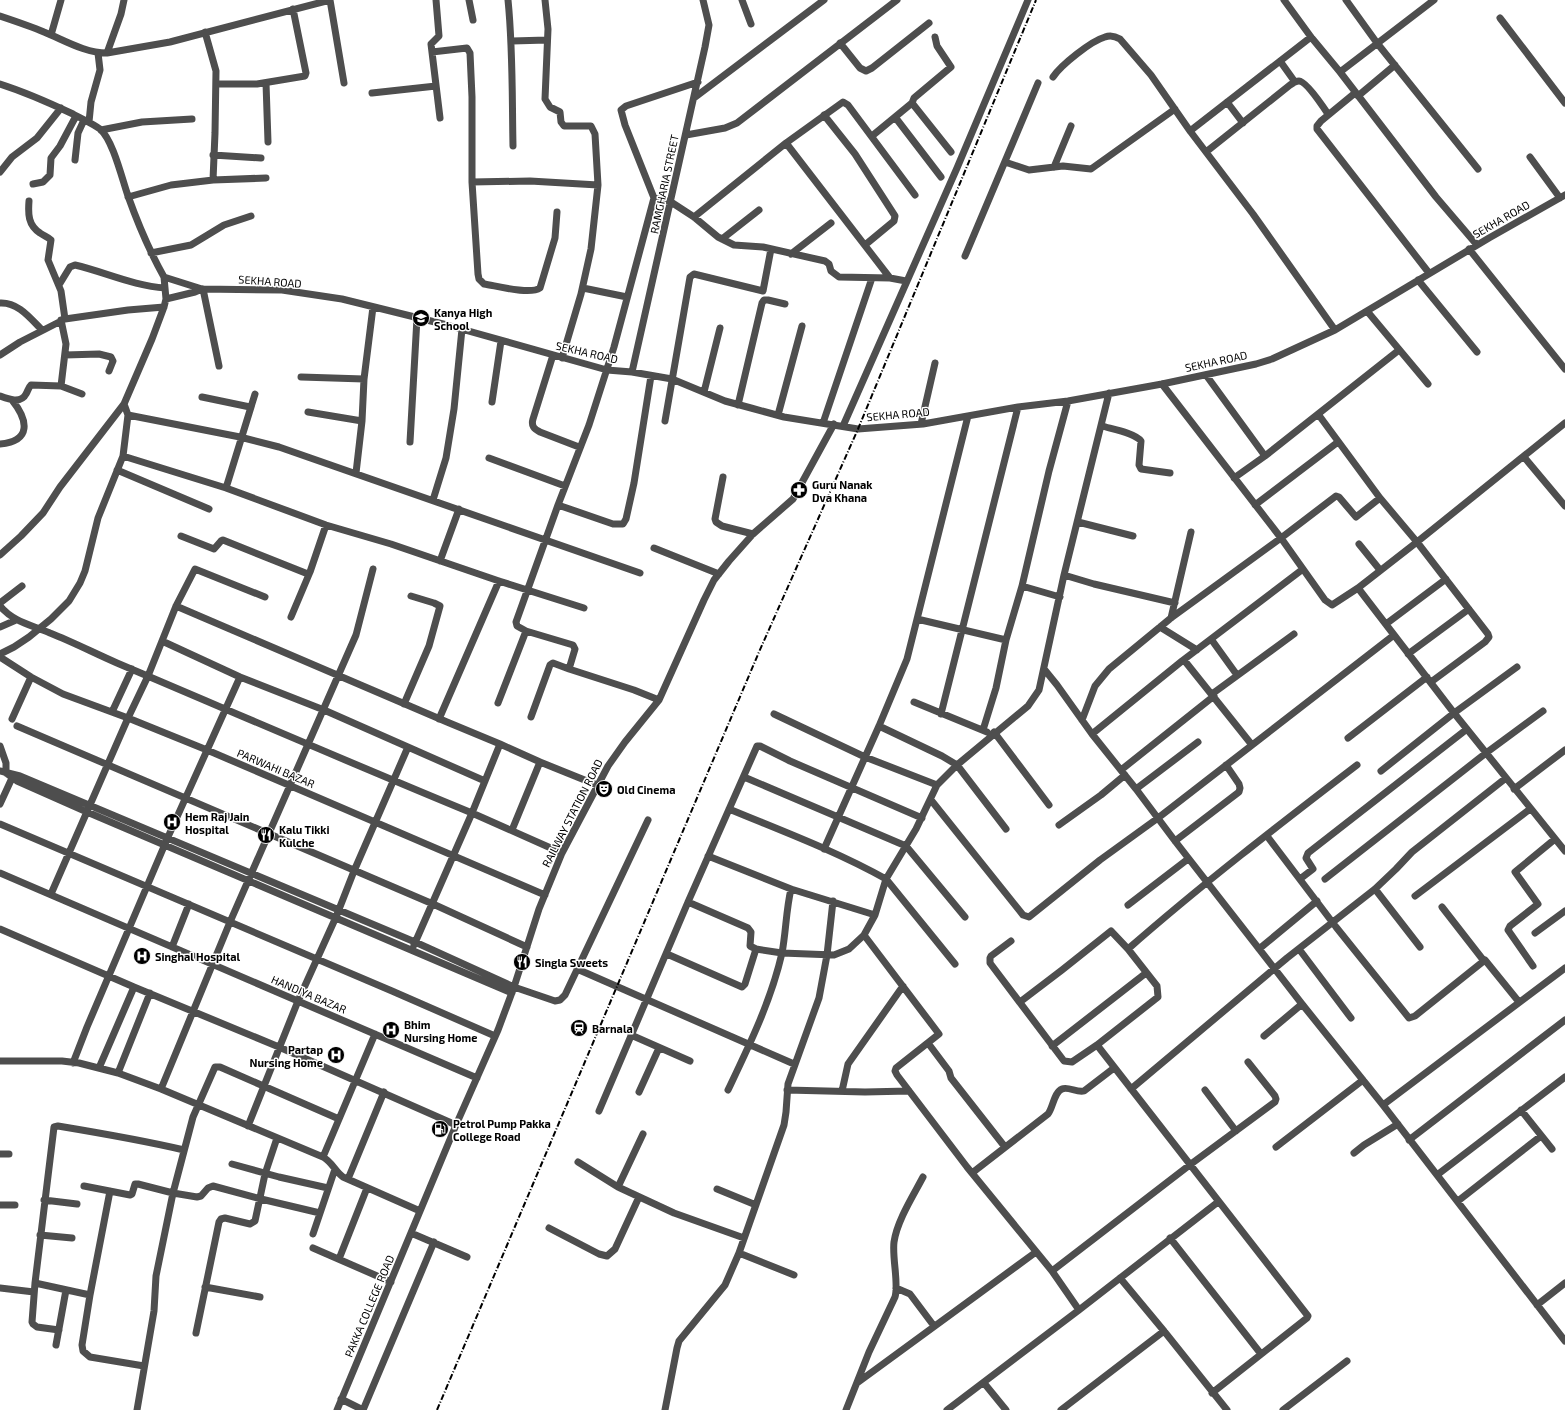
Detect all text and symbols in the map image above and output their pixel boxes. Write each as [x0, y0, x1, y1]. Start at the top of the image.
street label: RAMGHARIA STREET [647, 133, 681, 235]
street label: SEKHA ROAD [1470, 198, 1532, 240]
street label: SEKHA ROAD [238, 272, 302, 290]
place label: Kanya High School [434, 306, 492, 332]
school or university icon: Kanya High School [411, 308, 431, 328]
street label: SEKHA ROAD [555, 339, 619, 365]
street label: SEKHA ROAD [1184, 348, 1248, 374]
street label: SEKHA ROAD [866, 405, 930, 423]
place label: Guru Nanak Dva Khana [812, 478, 873, 504]
pharmacy icon: Guru Nanak Dva Khana [789, 480, 809, 500]
street label: PARWAHI BAZAR [235, 746, 317, 790]
street label: RAILWAY STATION ROAD [539, 757, 605, 869]
theatre icon: Old Cinema [594, 779, 614, 799]
place label: Old Cinema [617, 783, 675, 796]
place label: Hem Raj Jain Hospital [185, 810, 249, 836]
hospital icon: Hem Raj Jain Hospital [162, 812, 182, 832]
place label: Kalu Tikki Kulche [279, 823, 330, 849]
restaurant icon: Kalu Tikki Kulche [256, 825, 276, 845]
hospital icon: Singhal Hospital [132, 946, 152, 966]
place label: Singhal Hospital [155, 950, 240, 963]
restaurant icon: Singla Sweets [512, 952, 532, 972]
place label: Singla Sweets [535, 956, 608, 969]
street label: HANDIYA BAZAR [269, 972, 349, 1016]
place label: Bhim Nursing Home [404, 1018, 477, 1044]
station icon: Barnala [569, 1018, 589, 1038]
hospital icon: Bhim Nursing Home [381, 1020, 401, 1040]
place label: Barnala [592, 1022, 633, 1035]
place label: Partap Nursing Home [250, 1043, 323, 1069]
hospital icon: Partap Nursing Home [326, 1045, 346, 1065]
place label: Petrol Pump Pakka College Road [453, 1117, 551, 1143]
fuel station icon: Petrol Pump Pakka College Road [430, 1119, 450, 1139]
street label: PAKKA COLLEGE ROAD [342, 1253, 396, 1359]

